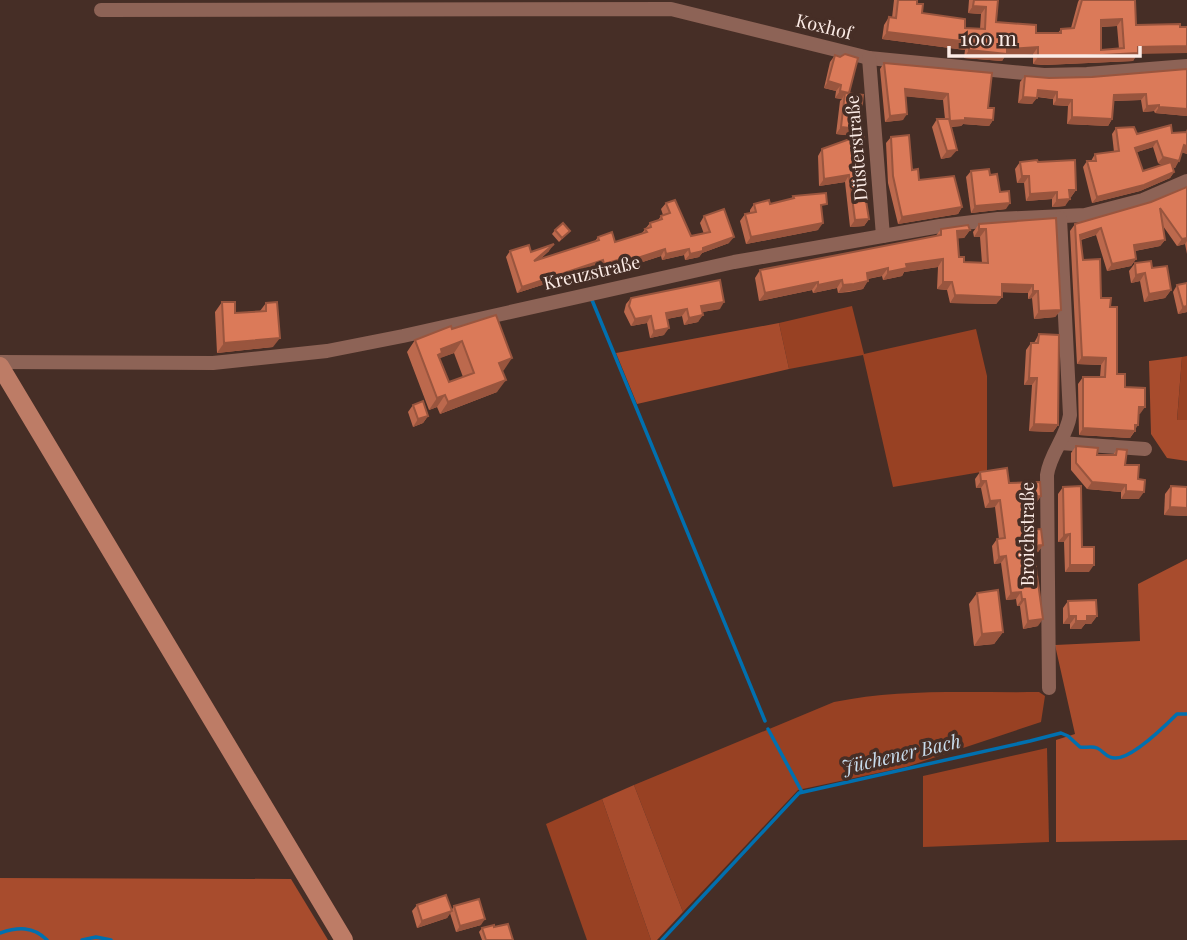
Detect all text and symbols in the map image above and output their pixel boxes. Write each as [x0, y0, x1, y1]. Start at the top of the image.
street label: Koxhof [794, 7, 857, 45]
scale bar [949, 14, 1140, 58]
text: 100 m [960, 23, 1017, 51]
street label: Düsterstraße [839, 94, 873, 202]
street label: Kreuzstraße [541, 249, 643, 295]
street label: Broichstraße [1015, 482, 1039, 586]
water label: Jüchener Bach [839, 727, 963, 779]

